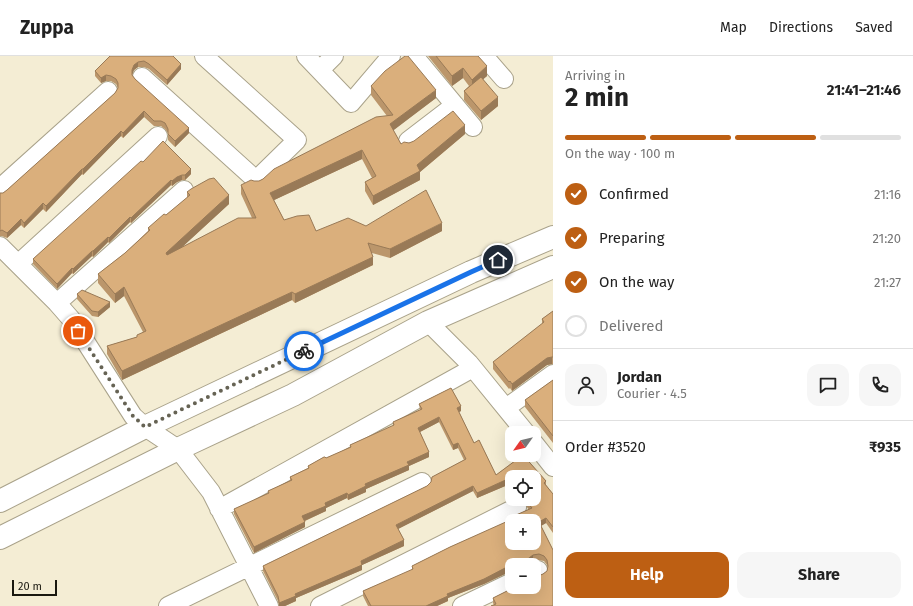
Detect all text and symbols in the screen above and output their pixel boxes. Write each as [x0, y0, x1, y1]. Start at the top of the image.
text: Zuppa [20, 16, 74, 39]
text: Map [720, 19, 747, 36]
text: Directions [769, 19, 833, 36]
text: Saved [855, 19, 893, 36]
text: Arriving in [565, 68, 625, 83]
text: 21:41–21:46 [827, 81, 901, 99]
text: 2 min [565, 82, 629, 113]
text: On the way · 100 m [565, 146, 675, 161]
icon: check [565, 183, 587, 205]
text: Confirmed [599, 185, 669, 203]
text: 21:16 [874, 187, 901, 202]
icon: check [565, 227, 587, 249]
text: Preparing [599, 229, 664, 247]
text: 21:20 [872, 231, 901, 246]
pin [481, 243, 515, 277]
icon: home [487, 249, 509, 271]
icon: check [565, 271, 587, 293]
text: On the way [599, 273, 674, 291]
text: 21:27 [874, 275, 901, 290]
pin [61, 314, 95, 348]
text: Delivered [599, 317, 663, 335]
icon: bag [67, 320, 89, 342]
courier [284, 331, 324, 371]
icon: bike [293, 340, 315, 362]
button: person [565, 364, 607, 406]
button: chat [807, 364, 849, 406]
button: phone [859, 364, 901, 406]
text: Jordan [617, 368, 662, 386]
text: Courier · 4.5 [617, 386, 687, 401]
north arrow [505, 426, 541, 462]
map controls [505, 426, 541, 594]
text: Order #3520 [565, 438, 646, 456]
text: ₹935 [869, 438, 901, 456]
button: locate [505, 470, 541, 506]
button: + [505, 514, 541, 550]
button: Help [565, 552, 729, 598]
button: Share [737, 552, 901, 598]
button: − [505, 558, 541, 594]
scale bar [12, 578, 57, 597]
text: 20 m [18, 580, 42, 593]

